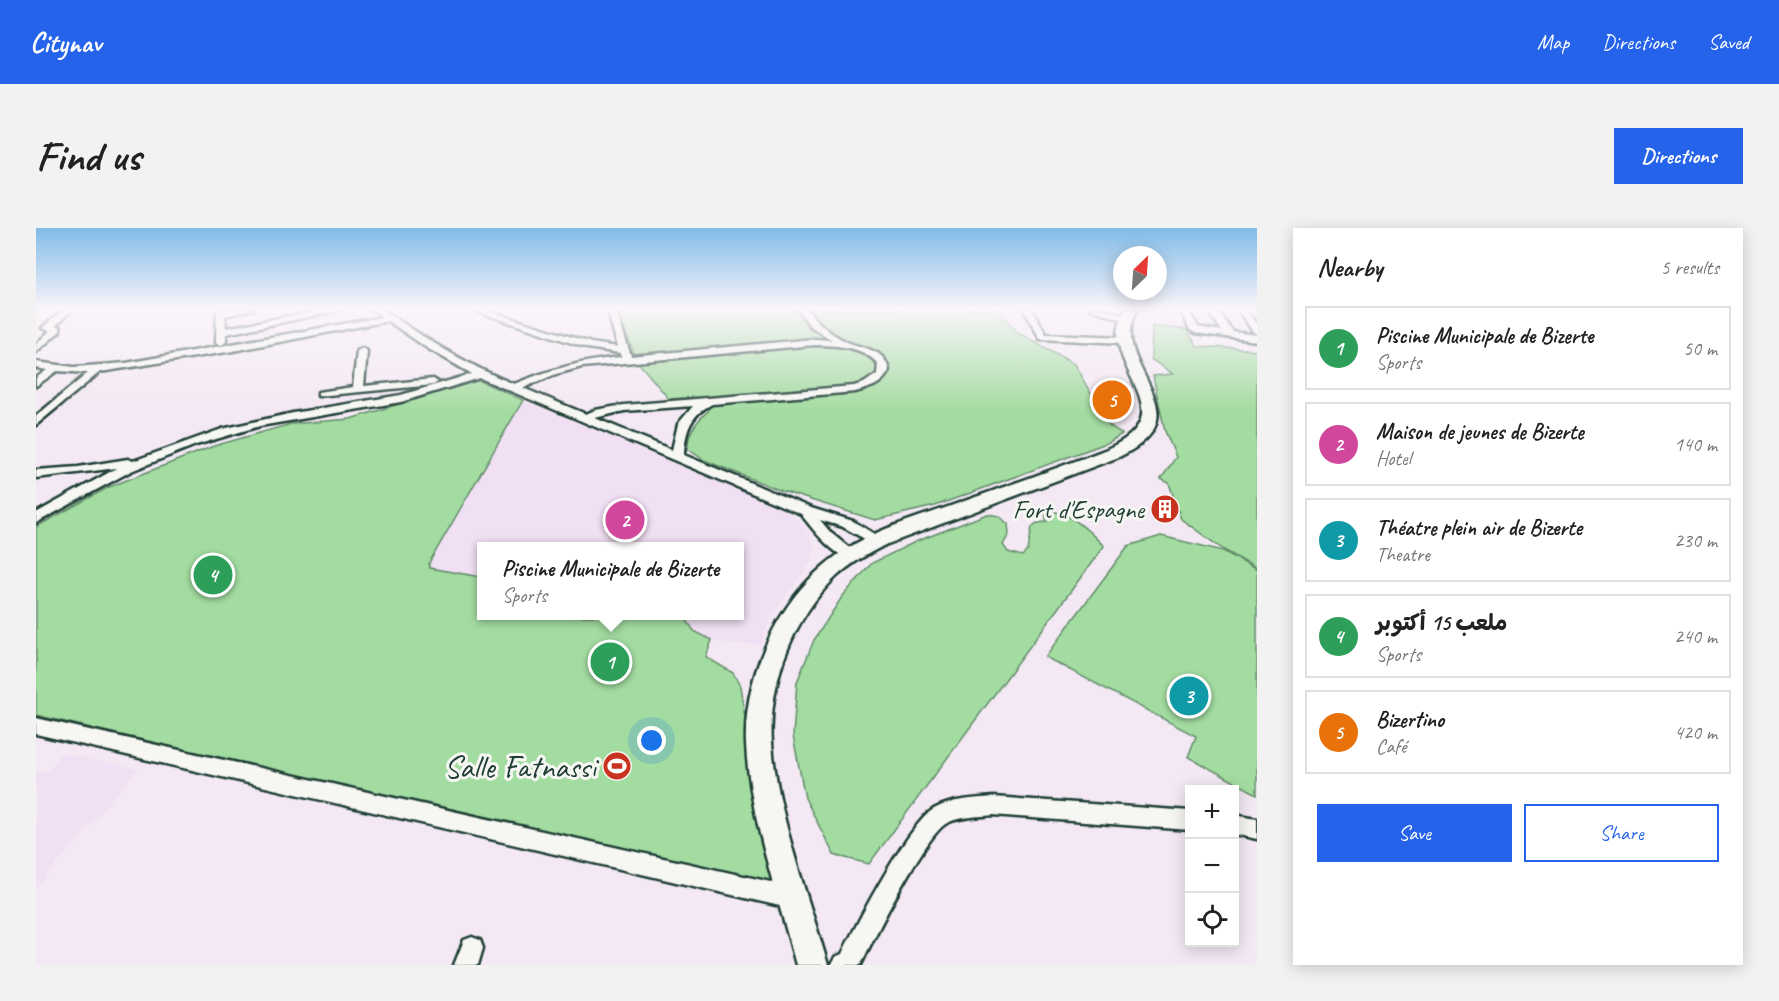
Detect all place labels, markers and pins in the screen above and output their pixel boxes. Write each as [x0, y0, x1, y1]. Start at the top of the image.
pin: 5 [1092, 378, 1132, 423]
place label: Fort d'Espagne [1013, 493, 1146, 526]
building icon: Fort d'Espagne [1149, 493, 1181, 525]
pin: 2 [606, 498, 644, 542]
pin: 4 [194, 552, 232, 598]
pin: 1 [590, 640, 630, 684]
pin: 3 [1170, 674, 1208, 718]
place label: Salle Fatnassi [444, 746, 600, 787]
sports icon: Salle Fatnassi [601, 750, 633, 782]

